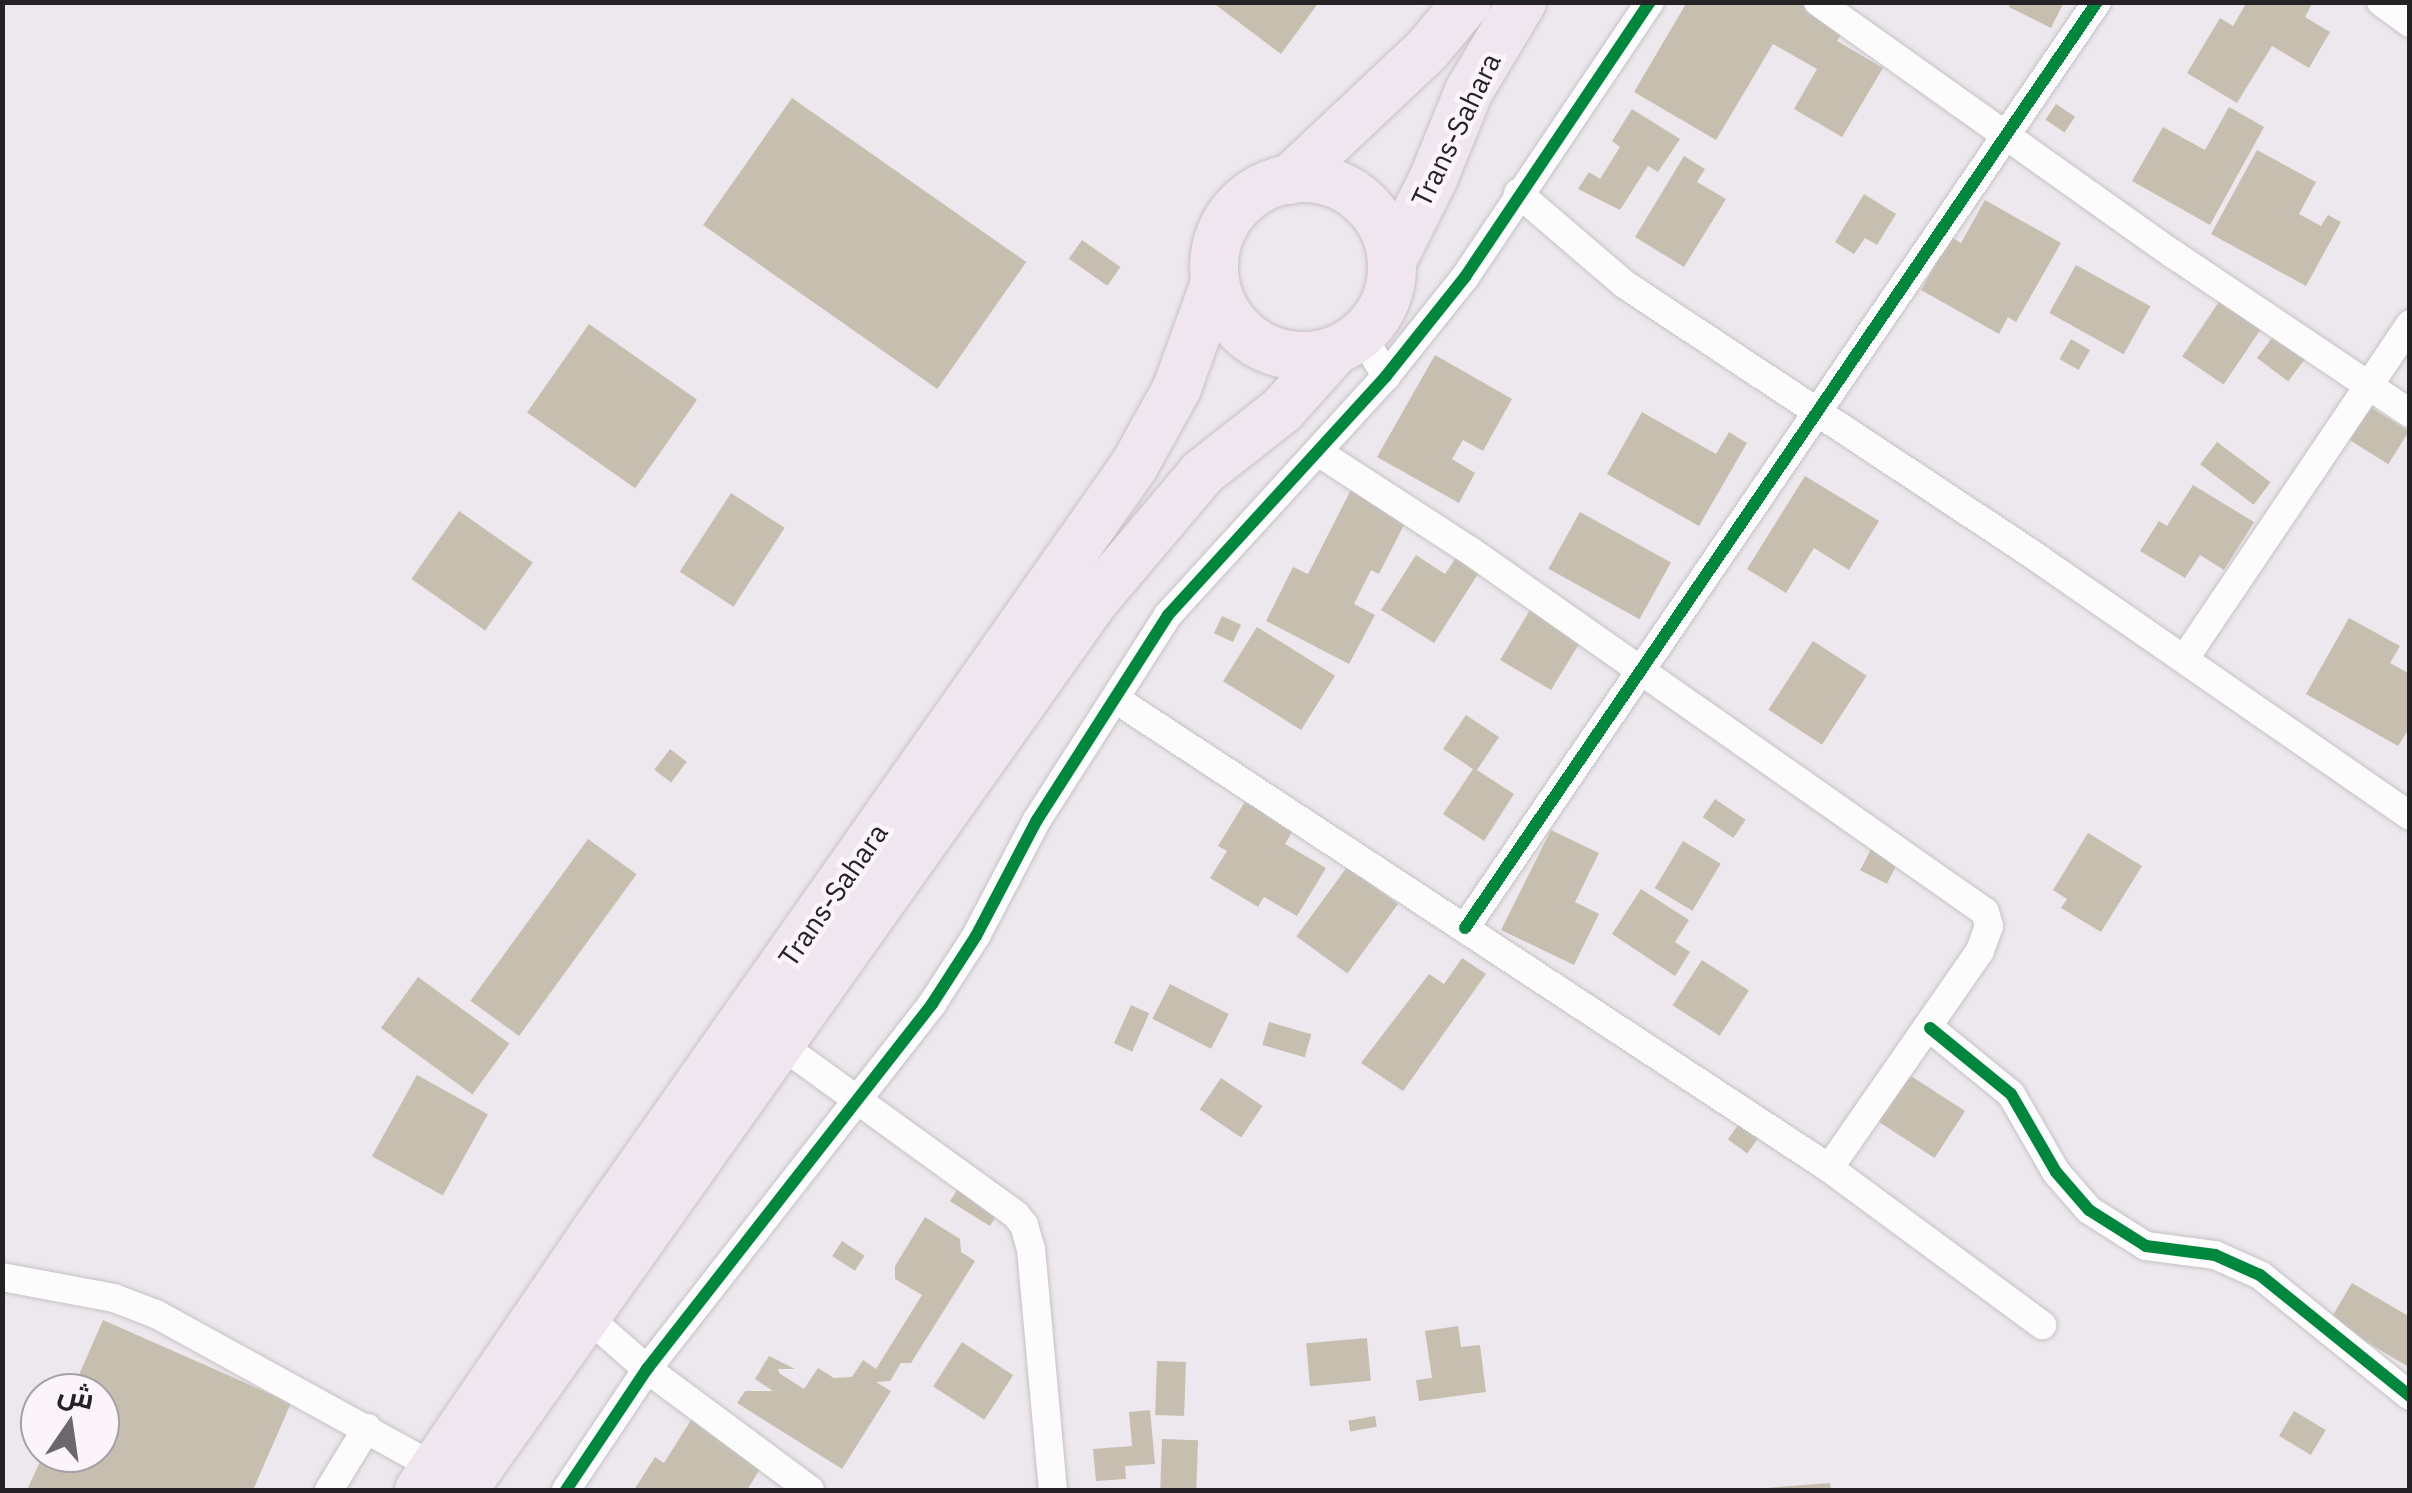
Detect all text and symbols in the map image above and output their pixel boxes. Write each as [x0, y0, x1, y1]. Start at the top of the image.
street label: Trans-Sahara [1404, 48, 1508, 212]
street label: Trans-Sahara [771, 817, 895, 973]
north arrow [20, 1373, 120, 1473]
text: ش [55, 1373, 98, 1417]

